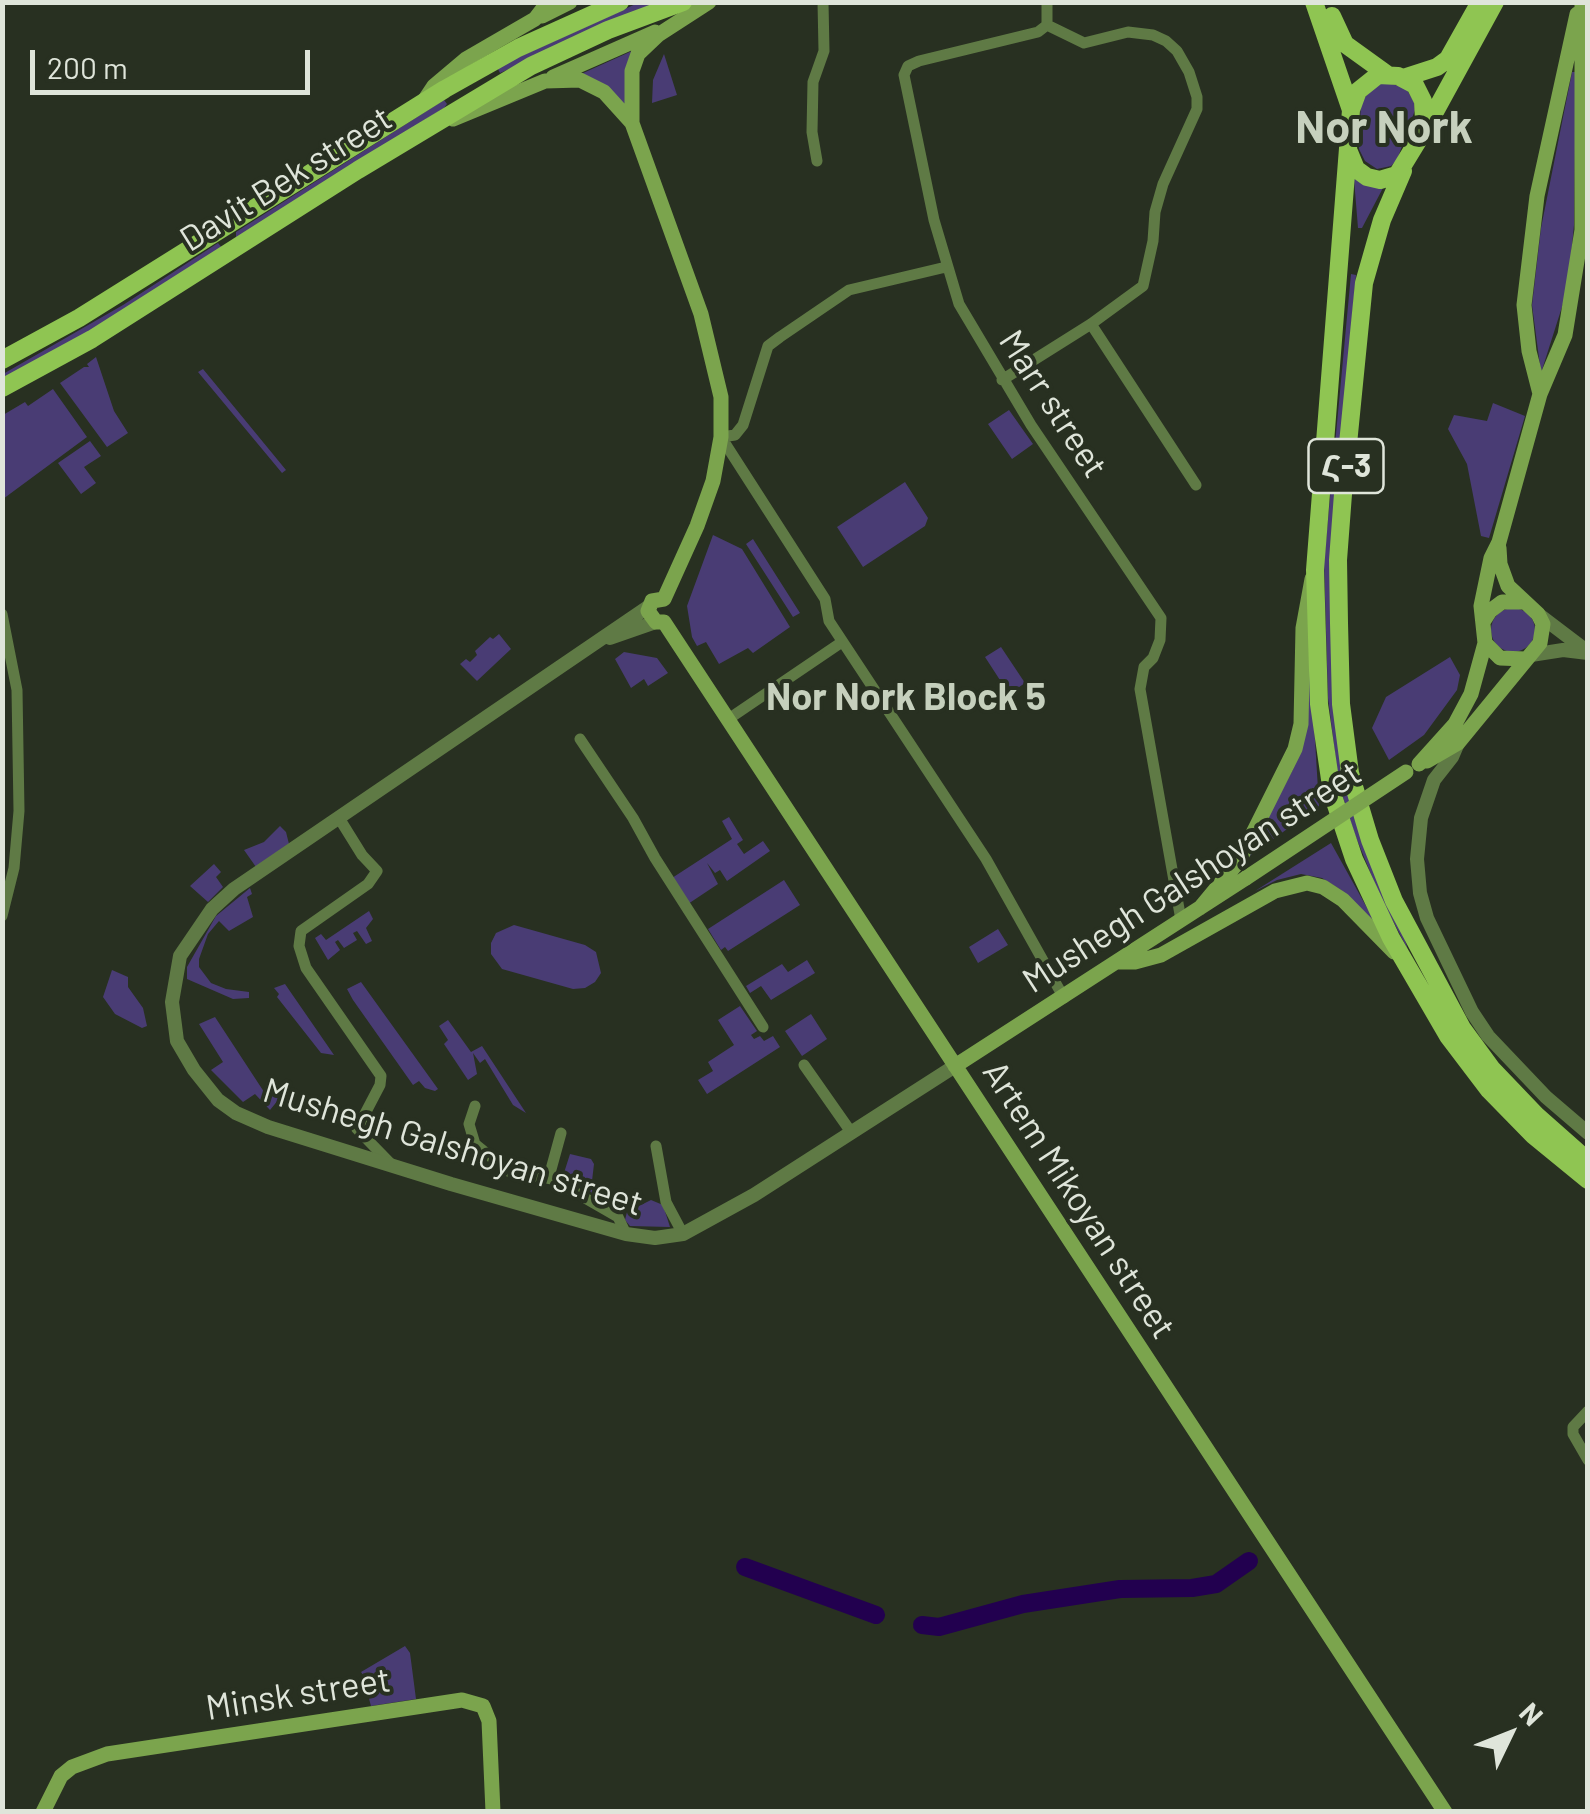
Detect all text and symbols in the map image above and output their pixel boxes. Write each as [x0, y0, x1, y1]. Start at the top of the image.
scale bar [35, 30, 315, 92]
text: 200 m [47, 49, 128, 85]
street label: Davit Bek street [172, 97, 400, 261]
district label: Nor Nork [1295, 101, 1473, 155]
street label: Marr street [990, 322, 1116, 486]
road number: Հ-3 [1308, 439, 1384, 493]
district label: Nor Nork Block 5 [766, 674, 1046, 720]
street label: Mushegh Galshoyan street [1015, 752, 1369, 1002]
street label: Artem Mikoyan street [974, 1054, 1184, 1346]
street label: Mushegh Galshoyan street [258, 1069, 648, 1225]
street label: Minsk street [203, 1659, 393, 1729]
north arrow [1460, 1684, 1560, 1784]
text: N [1513, 1695, 1551, 1732]

